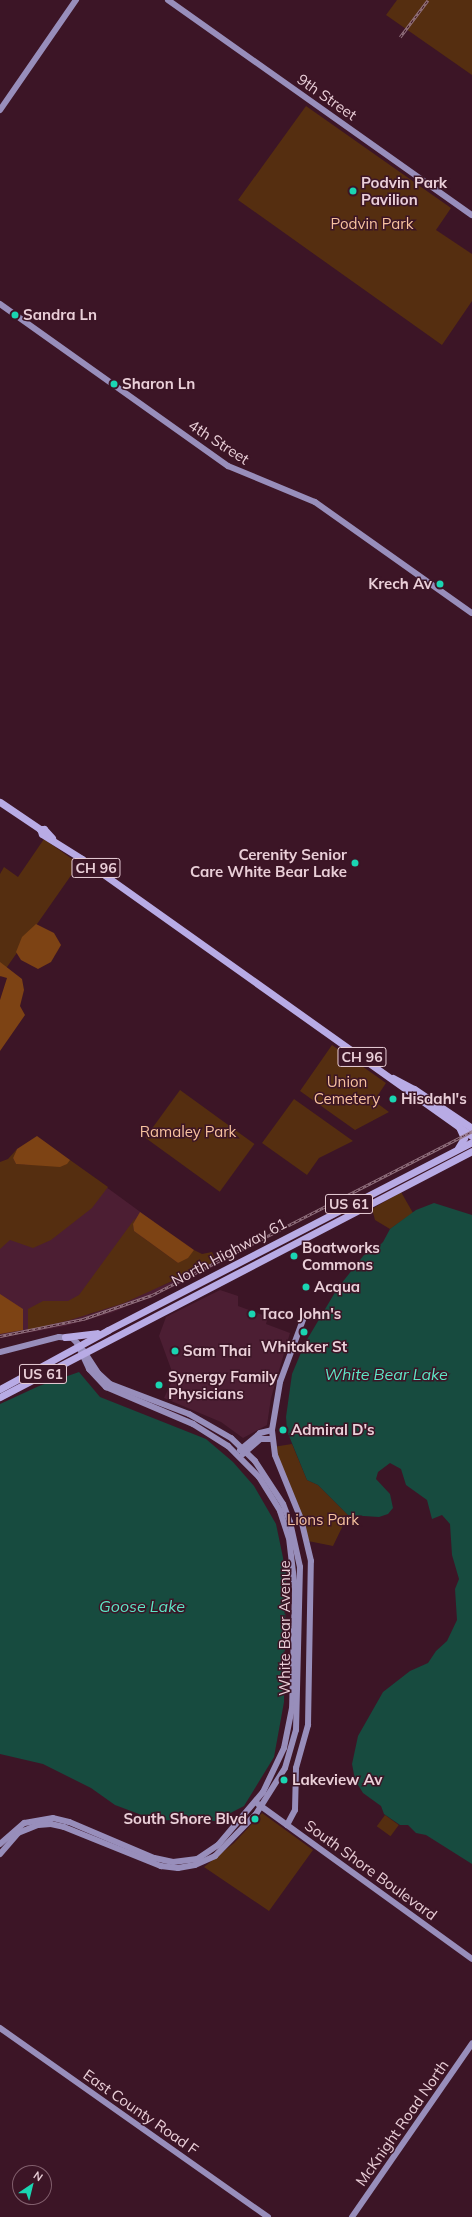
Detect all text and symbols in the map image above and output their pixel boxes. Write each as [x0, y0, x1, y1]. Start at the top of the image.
street label: 9th Street [294, 70, 360, 124]
place label: Podvin Park Pavilion [361, 173, 447, 208]
marker: Podvin Park Pavilion [348, 186, 358, 196]
park label: Podvin Park [331, 215, 413, 233]
place label: Sandra Ln [23, 306, 97, 324]
marker: Sandra Ln [10, 310, 20, 320]
place label: Sharon Ln [122, 375, 195, 393]
marker: Sharon Ln [109, 379, 119, 389]
street label: 4th Street [185, 416, 253, 468]
place label: Krech Av [368, 575, 432, 593]
marker: Krech Av [435, 579, 445, 589]
place label: Cerenity Senior Care White Bear Lake [190, 845, 347, 880]
road number: CH 96 [71, 856, 121, 880]
marker: Cerenity Senior Care White Bear Lake [350, 858, 360, 868]
road number: CH 96 [337, 1045, 387, 1069]
park label: Union Cemetery [314, 1072, 380, 1107]
place label: Hisdahl's [401, 1090, 467, 1108]
marker: Hisdahl's [388, 1094, 398, 1104]
park label: Ramaley Park [140, 1123, 236, 1141]
road number: US 61 [324, 1192, 374, 1216]
street label: North Highway 61 [168, 1214, 290, 1290]
place label: Boatworks Commons [302, 1238, 380, 1273]
marker: Boatworks Commons [289, 1251, 299, 1261]
place label: Acqua [314, 1278, 360, 1296]
marker: Acqua [301, 1282, 311, 1292]
place label: Taco John's [260, 1305, 341, 1323]
marker: Taco John's [247, 1309, 257, 1319]
marker: Whitaker St [299, 1327, 309, 1337]
place label: Whitaker St [261, 1338, 347, 1356]
place label: Sam Thai [183, 1342, 251, 1360]
marker: Sam Thai [170, 1346, 180, 1356]
road number: US 61 [18, 1362, 68, 1386]
water label: White Bear Lake [324, 1364, 448, 1384]
place label: Synergy Family Physicians [168, 1367, 277, 1402]
marker: Synergy Family Physicians [153, 1379, 165, 1391]
place label: Admiral D's [291, 1421, 375, 1439]
marker: Admiral D's [278, 1425, 288, 1435]
park label: Lions Park [287, 1511, 359, 1529]
street label: White Bear Avenue [276, 1560, 294, 1696]
water label: Goose Lake [99, 1596, 185, 1616]
place label: Lakeview Av [292, 1771, 382, 1789]
marker: Lakeview Av [279, 1775, 289, 1785]
place label: South Shore Blvd [123, 1810, 247, 1828]
marker: South Shore Blvd [250, 1814, 260, 1824]
street label: South Shore Boulevard [301, 1816, 441, 1924]
street label: McKnight Road North [352, 2057, 452, 2189]
street label: East County Road F [80, 2066, 202, 2158]
north arrow [12, 2165, 52, 2205]
text: N [31, 2168, 46, 2184]

